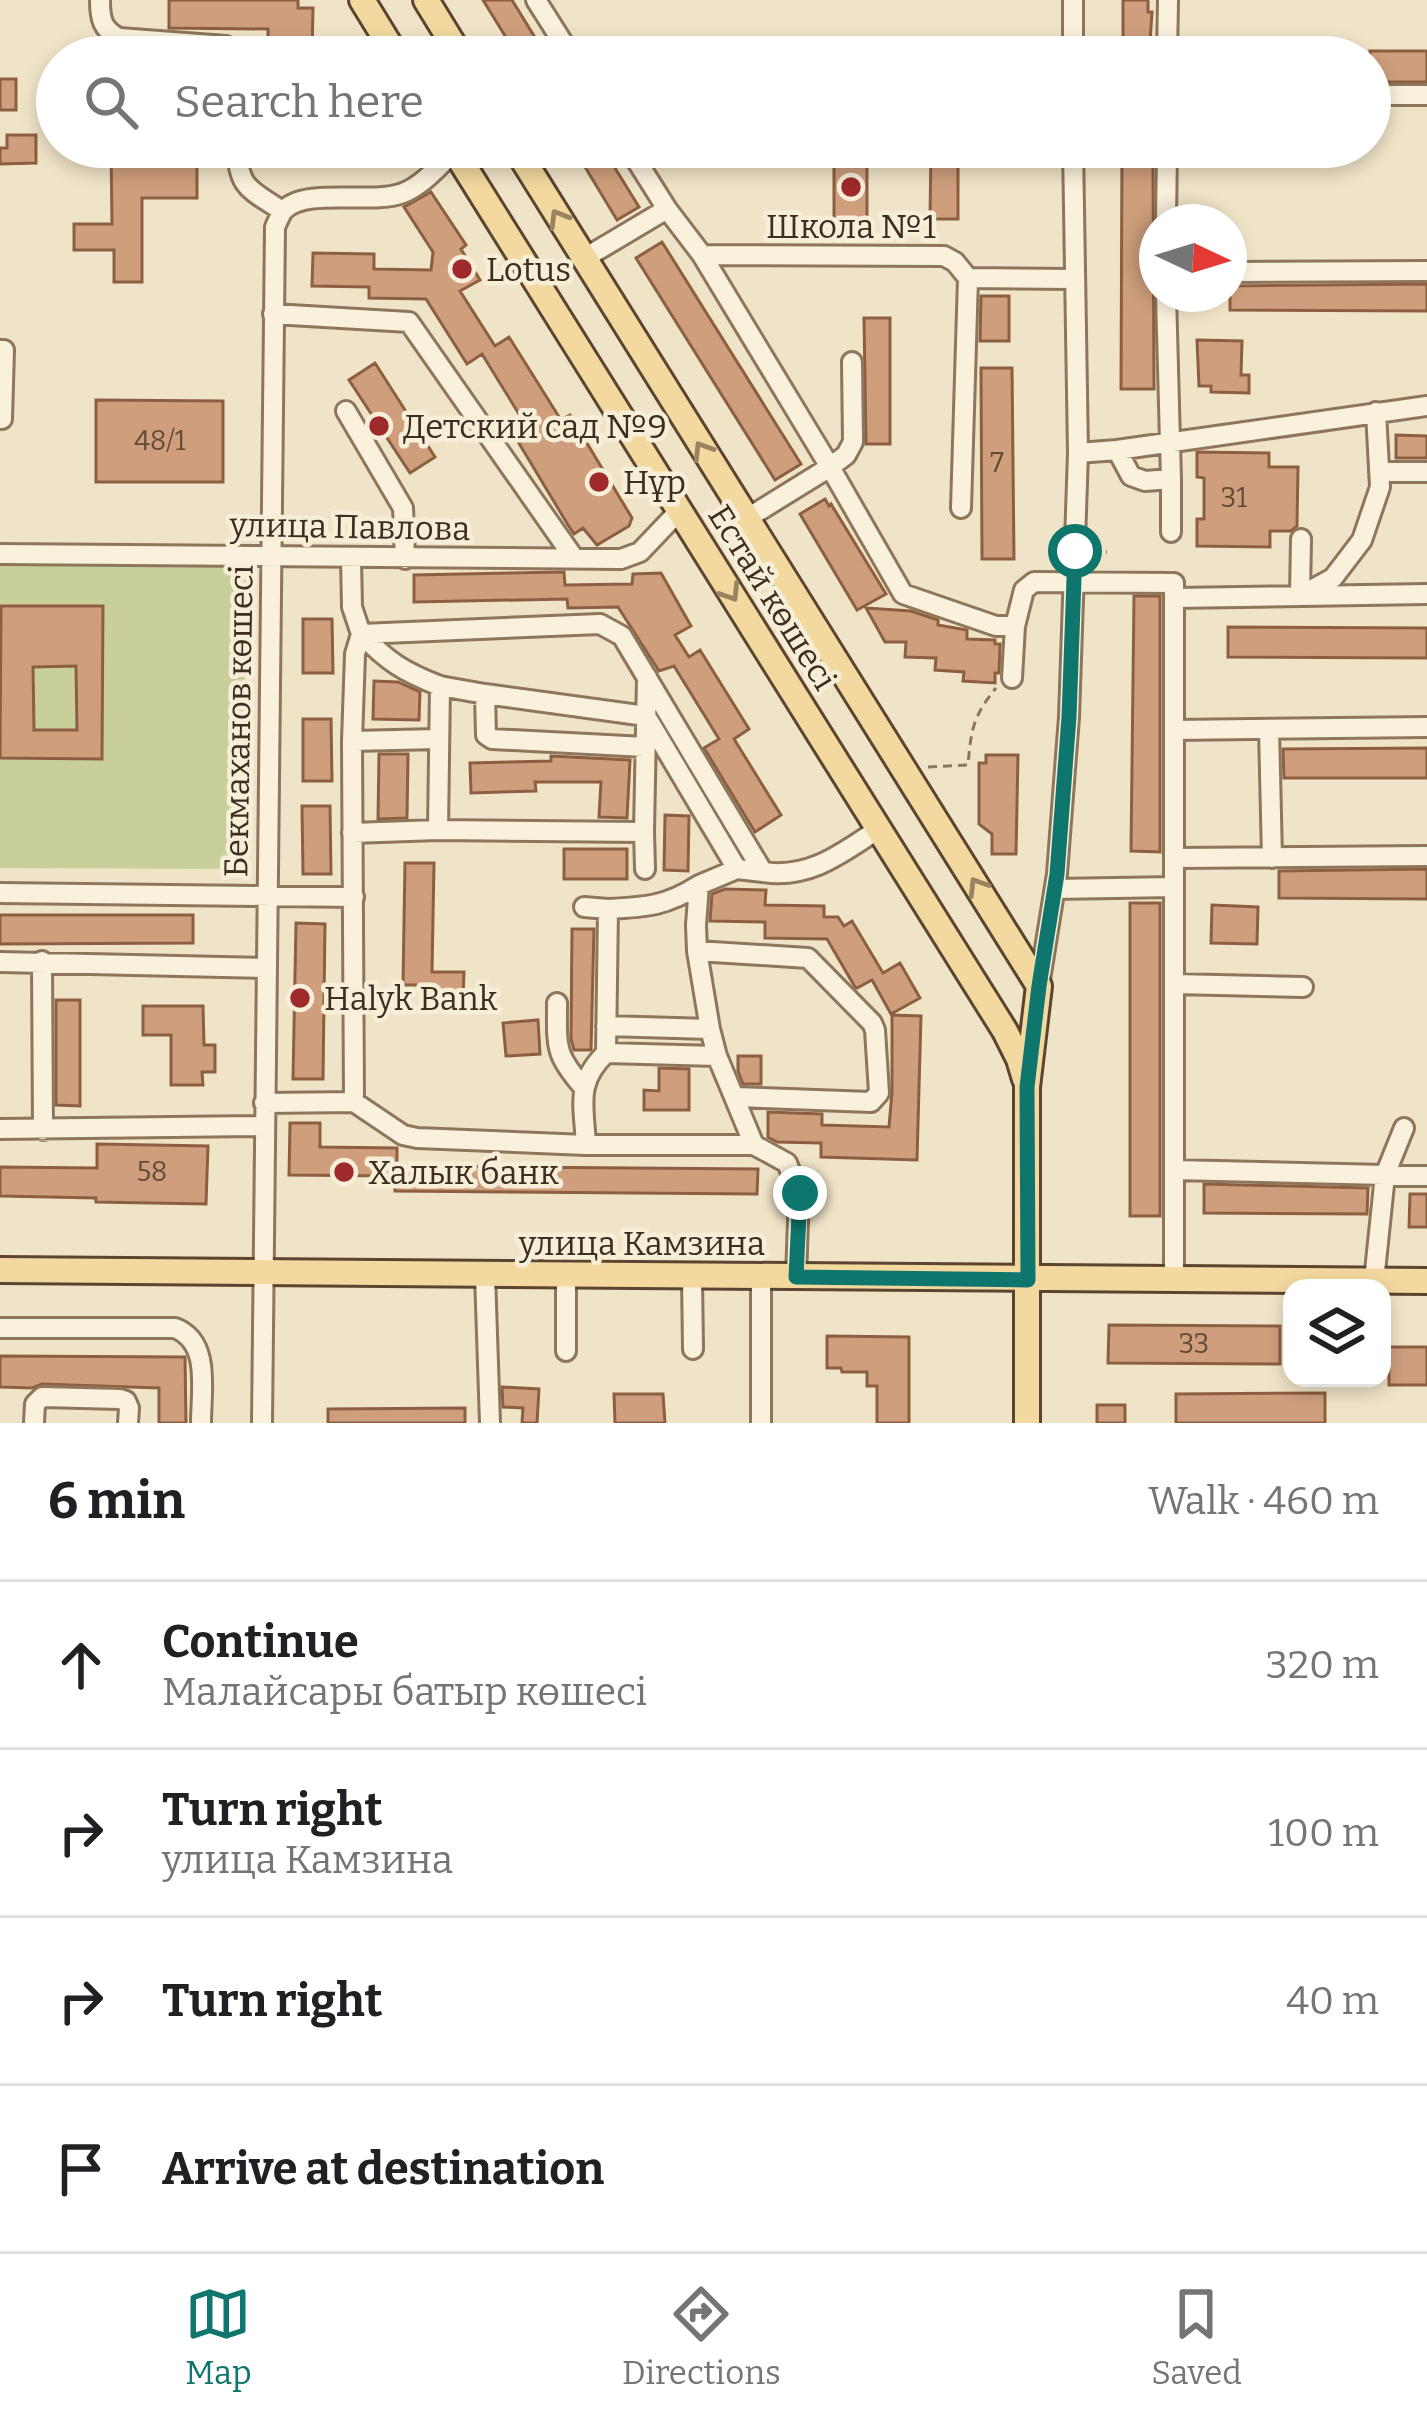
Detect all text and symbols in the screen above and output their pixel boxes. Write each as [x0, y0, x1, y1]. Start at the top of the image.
search box [36, 36, 1391, 168]
icon: search [78, 69, 144, 135]
text: Search here [174, 75, 424, 129]
marker: Школа №1 [838, 174, 864, 200]
north arrow [1139, 204, 1247, 312]
place label: Школа №1 [766, 207, 936, 247]
one-way arrow [550, 209, 572, 231]
place label: Lotus [486, 250, 571, 290]
marker: Lotus [449, 256, 475, 282]
place label: Детский сад №9 [403, 407, 667, 447]
marker: Детский сад №9 [366, 413, 392, 439]
house number: 48/1 [134, 425, 186, 457]
one-way arrow [694, 441, 716, 463]
house number: 7 [990, 447, 1004, 479]
place label: Нұр [623, 463, 686, 503]
marker: Нұр [586, 469, 612, 495]
house number: 31 [1221, 482, 1247, 514]
street label: Естай көшесі [699, 498, 845, 697]
street label: улица Павлова [228, 505, 471, 549]
route start [1048, 524, 1102, 578]
street label: Бекмаханов көшесі [216, 564, 262, 878]
one-way arrow [717, 580, 740, 602]
one-way arrow [970, 878, 992, 900]
place label: Halyk Bank [324, 979, 498, 1019]
marker: Halyk Bank [287, 985, 313, 1011]
place label: Халык банк [368, 1153, 559, 1193]
house number: 58 [137, 1156, 167, 1188]
marker: Халык банк [331, 1159, 357, 1185]
route end [773, 1166, 827, 1220]
street label: улица Камзина [518, 1224, 765, 1264]
map controls [1283, 1279, 1391, 1387]
button: layers [1283, 1279, 1391, 1387]
house number: 33 [1179, 1328, 1209, 1360]
text: 6 min [48, 1470, 185, 1532]
text: Walk · 460 m [1148, 1478, 1379, 1524]
text: Continue [162, 1615, 359, 1669]
icon: ahead [48, 1632, 114, 1698]
text: 320 m [1266, 1642, 1379, 1688]
text: Малайсары батыр көшесі [162, 1669, 647, 1715]
text: Turn right [162, 1783, 382, 1837]
icon: right [48, 1800, 114, 1866]
text: 100 m [1268, 1810, 1379, 1856]
text: улица Камзина [162, 1837, 453, 1883]
icon: right [48, 1968, 114, 2034]
text: Turn right [162, 1974, 382, 2028]
text: 40 m [1286, 1978, 1379, 2024]
icon: arrive [48, 2136, 114, 2202]
text: Arrive at destination [162, 2142, 604, 2196]
tab: Map [185, 2281, 252, 2393]
tab: Directions [622, 2281, 781, 2393]
tab: Saved [1151, 2281, 1242, 2393]

